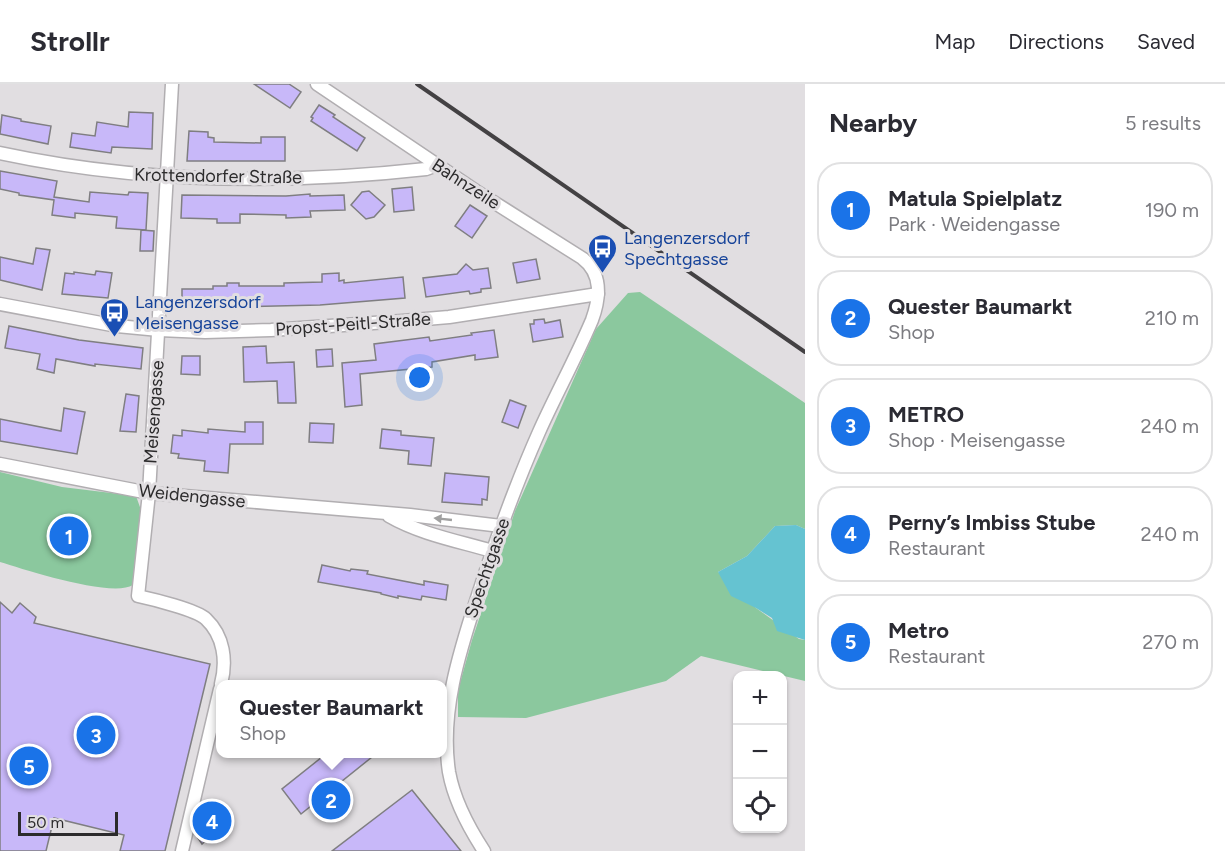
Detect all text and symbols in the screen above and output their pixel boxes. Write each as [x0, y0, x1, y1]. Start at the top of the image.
text: Strollr [30, 24, 110, 58]
text: Map [934, 29, 975, 54]
text: Directions [1008, 29, 1104, 54]
text: Saved [1137, 29, 1195, 54]
text: Nearby [829, 107, 917, 139]
text: 5 results [1125, 111, 1201, 135]
street label: Bahnzeile [428, 154, 504, 214]
street label: Krottendorfer Straße [134, 164, 302, 188]
text: Matula Spielplatz [888, 185, 1062, 212]
text: 1 [846, 198, 855, 222]
text: 190 m [1145, 198, 1199, 222]
text: Park · Weidengasse [888, 212, 1060, 236]
place label: Langenzersdorf Spechtgasse [624, 227, 750, 270]
bus stop icon: Langenzersdorf Spechtgasse [587, 232, 619, 274]
place label: Langenzersdorf Meisengasse [135, 291, 261, 334]
text: Quester Baumarkt [888, 293, 1072, 320]
bus stop icon: Langenzersdorf Meisengasse [98, 296, 130, 338]
text: 2 [845, 306, 856, 330]
text: 210 m [1145, 306, 1199, 330]
street label: Propst-Peitl-Straße [275, 308, 432, 340]
text: Shop [888, 320, 935, 344]
street label: Meisengasse [139, 359, 169, 465]
your location [405, 363, 434, 392]
text: METRO [888, 401, 964, 428]
text: 3 [845, 414, 856, 438]
text: 240 m [1141, 414, 1199, 438]
text: Shop · Meisengasse [888, 428, 1065, 452]
street label: Weidengasse [137, 479, 247, 513]
text: Perny’s Imbiss Stube [888, 509, 1095, 536]
pin: 1 [50, 514, 88, 558]
one-way arrow [434, 514, 453, 524]
street label: Spechtgasse [460, 515, 514, 621]
text: 4 [844, 522, 857, 546]
text: 240 m [1141, 522, 1199, 546]
text: Restaurant [888, 536, 985, 560]
text: Metro [888, 617, 949, 644]
text: 5 [845, 630, 856, 654]
text: 270 m [1142, 630, 1199, 654]
text: Restaurant [888, 644, 985, 668]
map controls [733, 671, 787, 833]
button: + [733, 671, 787, 725]
popup [216, 680, 447, 758]
text: Quester Baumarkt [239, 694, 424, 721]
pin: 3 [76, 712, 116, 758]
text: Shop [239, 721, 286, 745]
button: − [733, 725, 787, 779]
pin: 5 [9, 744, 48, 788]
pin: 2 [312, 778, 350, 822]
button: locate [733, 779, 787, 833]
pin: 4 [192, 798, 232, 844]
scale bar [18, 809, 118, 836]
text: 50 m [27, 813, 64, 832]

